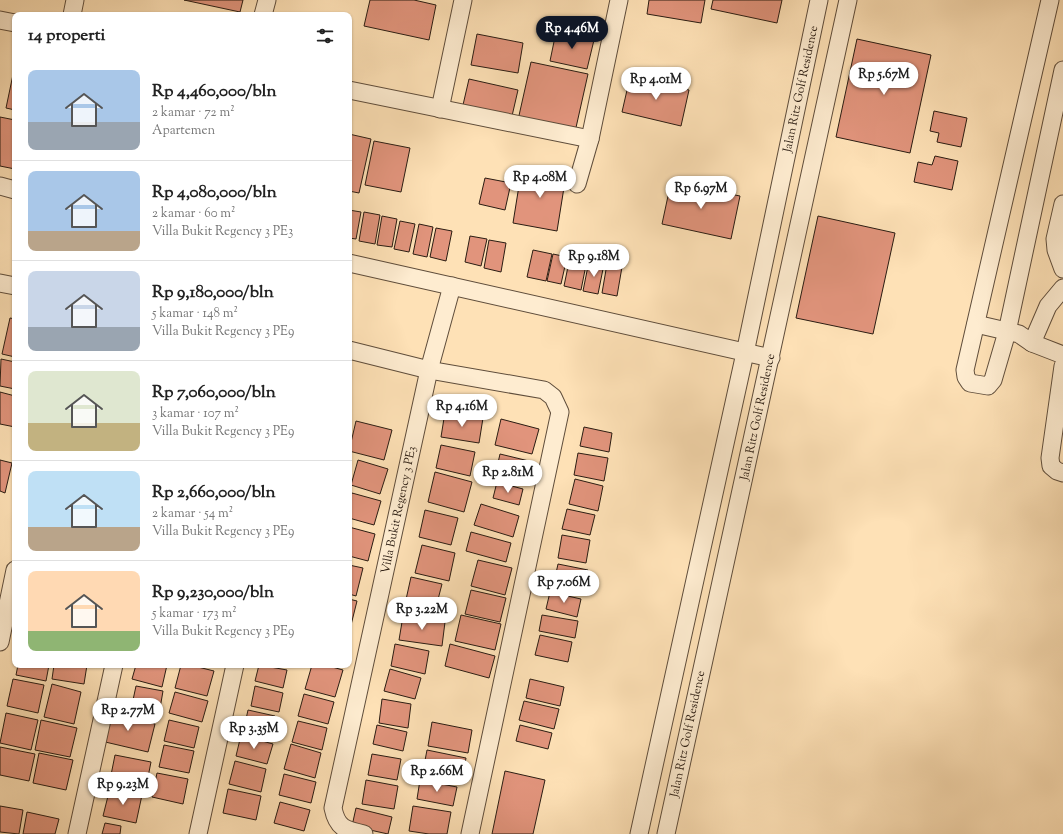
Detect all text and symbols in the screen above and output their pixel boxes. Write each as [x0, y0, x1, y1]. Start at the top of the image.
pin: Rp 4.46M [531, 16, 613, 50]
text: Rp 4.46M [545, 20, 599, 38]
text: 14 properti [28, 24, 105, 48]
street label: Jalan Ritz Golf Residence [779, 24, 823, 155]
icon: filters [314, 25, 336, 47]
pin: Rp 5.67M [843, 62, 925, 96]
text: Rp 5.67M [858, 66, 910, 84]
pin: Rp 4.01M [615, 67, 697, 101]
text: Rp 4.01M [630, 71, 682, 89]
text: Rp 4,460,000/bln [152, 80, 277, 104]
icon: home [60, 86, 108, 134]
text: 2 kamar · 72 m² [152, 104, 235, 122]
text: Apartemen [152, 122, 215, 140]
pin: Rp 4.08M [499, 165, 581, 199]
text: Rp 4.08M [513, 169, 567, 187]
pin: Rp 6.97M [660, 176, 742, 210]
text: Rp 6.97M [674, 180, 728, 198]
text: Rp 4,080,000/bln [152, 181, 277, 205]
icon: home [60, 187, 108, 235]
text: 2 kamar · 60 m² [152, 205, 235, 223]
text: Villa Bukit Regency 3 PE3 [152, 223, 293, 241]
pin: Rp 9.18M [553, 244, 635, 278]
text: Rp 9.18M [568, 248, 620, 266]
text: Rp 9,180,000/bln [152, 281, 274, 305]
icon: home [60, 287, 108, 335]
text: 5 kamar · 148 m² [152, 305, 238, 323]
text: Villa Bukit Regency 3 PE9 [152, 323, 294, 341]
street label: Jalan Ritz Golf Residence [736, 352, 780, 483]
text: Rp 7,060,000/bln [152, 381, 276, 405]
icon: home [60, 387, 108, 435]
pin: Rp 4.16M [421, 394, 503, 428]
text: Rp 4.16M [436, 398, 488, 416]
text: 3 kamar · 107 m² [152, 405, 239, 423]
text: Villa Bukit Regency 3 PE9 [152, 423, 294, 441]
street label: Villa Bukit Regency 3 PE3 [377, 444, 421, 576]
pin: Rp 2.81M [467, 460, 549, 494]
text: Rp 2.81M [482, 464, 534, 482]
text: Rp 2,660,000/bln [152, 481, 276, 505]
icon: home [60, 487, 108, 535]
text: 2 kamar · 54 m² [152, 505, 233, 523]
text: Villa Bukit Regency 3 PE9 [152, 523, 294, 541]
pin: Rp 7.06M [523, 570, 605, 604]
text: Rp 7.06M [537, 574, 591, 592]
text: Rp 9,230,000/bln [152, 581, 274, 605]
icon: home [60, 587, 108, 635]
pin: Rp 3.22M [381, 597, 463, 631]
text: Rp 3.22M [396, 601, 448, 619]
text: 5 kamar · 173 m² [152, 605, 237, 623]
text: Villa Bukit Regency 3 PE9 [152, 623, 294, 641]
street label: Jalan Ritz Golf Residence [666, 669, 710, 800]
pin: Rp 2.77M [87, 698, 169, 732]
text: Rp 2.77M [101, 702, 155, 720]
pin: Rp 3.35M [213, 716, 295, 750]
text: Rp 3.35M [229, 720, 279, 738]
pin: Rp 2.66M [396, 759, 478, 793]
text: Rp 2.66M [410, 763, 464, 781]
pin: Rp 9.23M [82, 772, 164, 806]
text: Rp 9.23M [97, 776, 149, 794]

